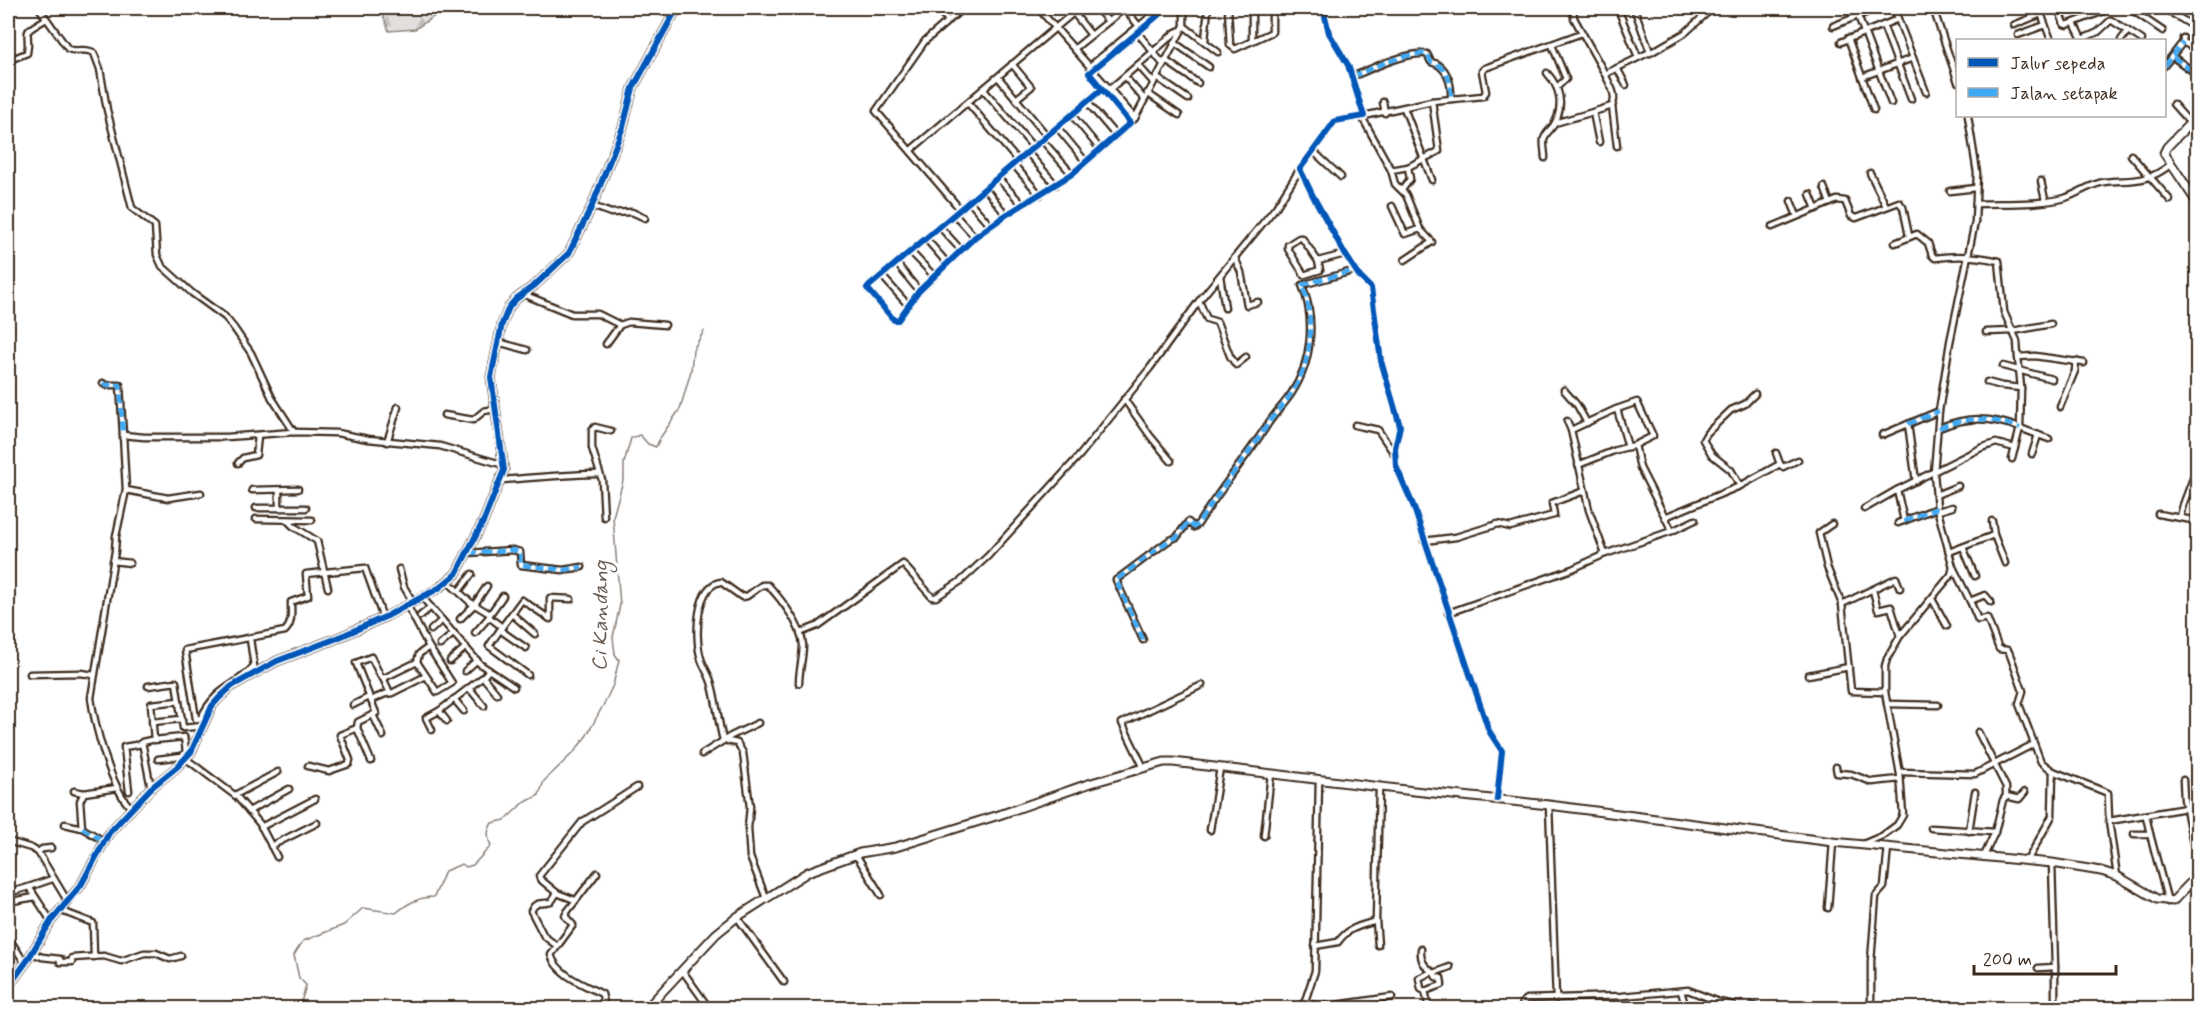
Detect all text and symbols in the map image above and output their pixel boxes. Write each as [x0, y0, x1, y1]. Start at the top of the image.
legend [1956, 39, 2166, 117]
text: Jalur sepeda [2010, 52, 2106, 76]
text: Jalan setapak [2010, 82, 2118, 106]
water label: Ci Kandang [586, 559, 618, 671]
scale bar [1974, 938, 2116, 976]
text: 200 m [1983, 948, 2032, 972]

